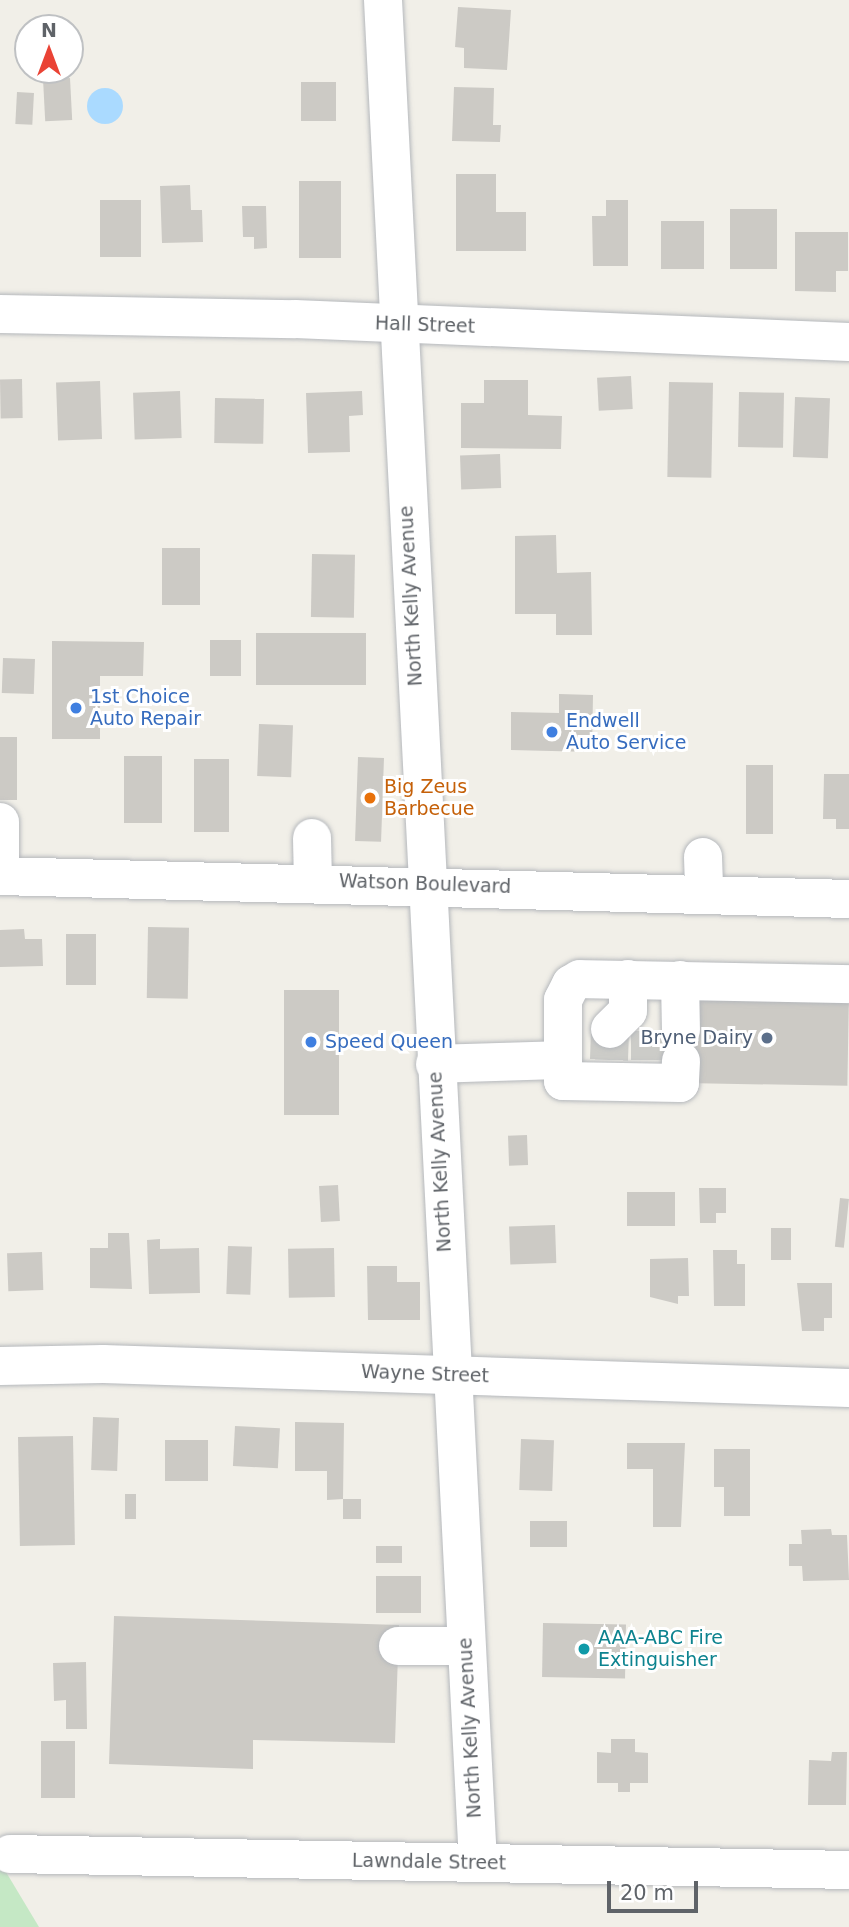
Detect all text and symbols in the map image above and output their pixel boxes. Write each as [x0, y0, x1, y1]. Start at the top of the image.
north arrow [14, 14, 84, 84]
text: N [41, 19, 57, 41]
street label: Hall Street [375, 312, 475, 338]
street label: North Kelly Avenue [395, 505, 427, 687]
place label: 1st Choice Auto Repair [90, 686, 201, 730]
marker: 1st Choice Auto Repair [68, 700, 84, 716]
place label: Endwell Auto Service [566, 710, 686, 754]
marker: Endwell Auto Service [544, 724, 560, 740]
place label: Big Zeus Barbecue [384, 776, 474, 820]
marker: Big Zeus Barbecue [362, 790, 378, 806]
street label: Watson Boulevard [338, 870, 512, 898]
place label: Bryne Dairy [641, 1027, 753, 1049]
marker: Bryne Dairy [759, 1030, 775, 1046]
place label: Speed Queen [325, 1031, 453, 1053]
marker: Speed Queen [303, 1034, 319, 1050]
street label: North Kelly Avenue [424, 1071, 456, 1253]
street label: Wayne Street [361, 1360, 489, 1388]
place label: AAA-ABC Fire Extinguisher [598, 1627, 723, 1671]
street label: North Kelly Avenue [454, 1637, 486, 1819]
marker: AAA-ABC Fire Extinguisher [576, 1641, 592, 1657]
street label: Lawndale Street [352, 1849, 506, 1875]
scale bar [611, 1868, 702, 1912]
text: 20 m [620, 1881, 674, 1905]

